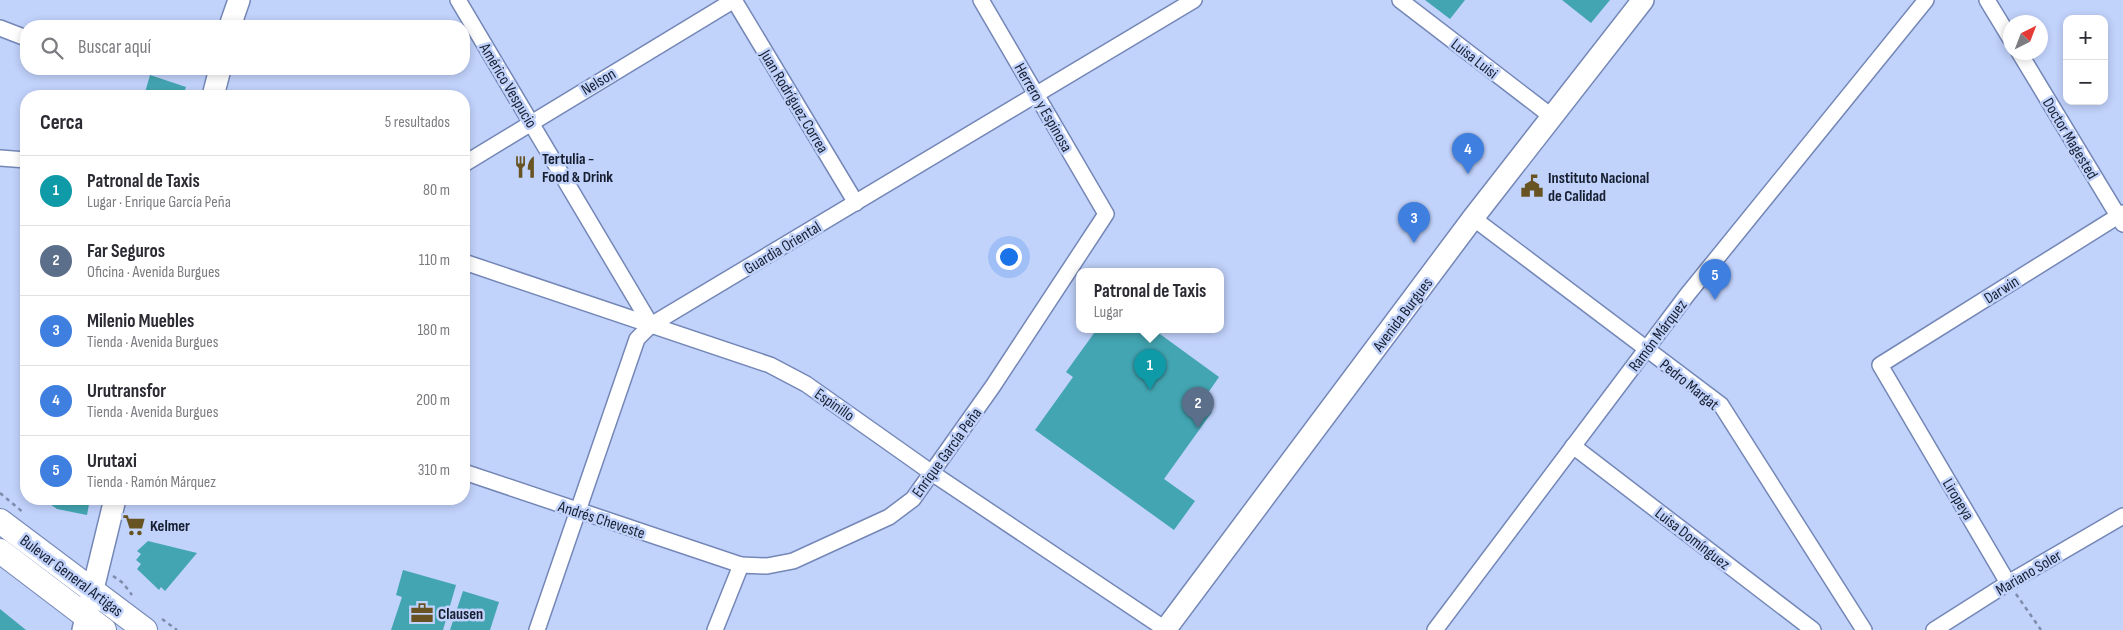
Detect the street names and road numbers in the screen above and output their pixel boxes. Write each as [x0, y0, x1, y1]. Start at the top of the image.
street label: Luisa Luisi [1447, 35, 1501, 83]
street label: Américo Vespucio [475, 39, 540, 131]
street label: Juan Rodríguez Correa [755, 46, 832, 157]
street label: Herrero y Espinosa [1010, 60, 1076, 156]
street label: Nelson [578, 65, 619, 100]
street label: Doctor Magested [2038, 95, 2101, 183]
street label: Guardia Oriental [741, 218, 825, 279]
street label: Darwin [1981, 272, 2023, 308]
street label: Avenida Burgues [1369, 274, 1437, 356]
street label: Ramón Márquez [1625, 296, 1692, 376]
street label: Pedro Margat [1656, 356, 1722, 415]
street label: Espinillo [811, 385, 858, 426]
street label: Enrique García Peña [908, 404, 986, 501]
street label: Liropeya [1938, 476, 1977, 524]
street label: Andrés Cheveste [555, 497, 647, 543]
street label: Luisa Domínguez [1651, 504, 1734, 574]
street label: Bulevar General Artigas [16, 531, 127, 621]
street label: Mariano Soler [1993, 546, 2065, 600]

